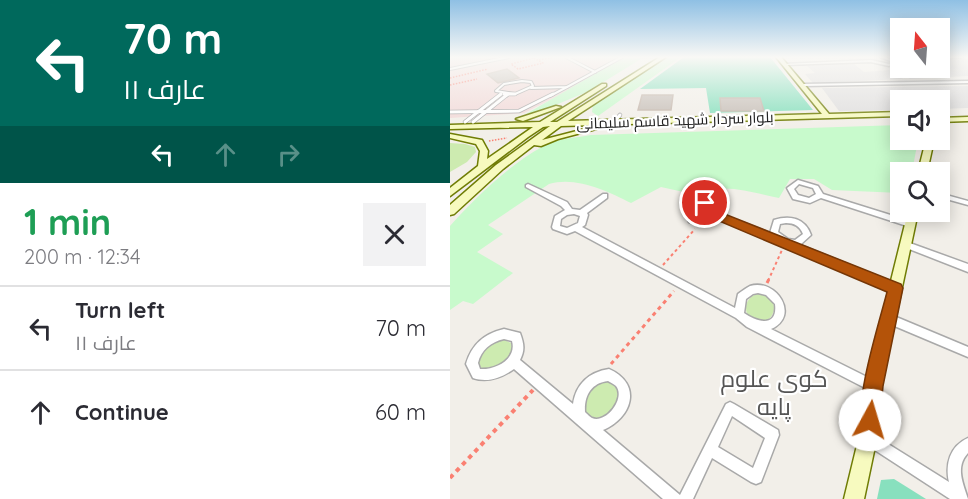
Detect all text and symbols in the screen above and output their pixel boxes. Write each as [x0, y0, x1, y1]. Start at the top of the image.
text: 70 m [123, 12, 222, 65]
north arrow [890, 18, 950, 78]
map controls [890, 18, 950, 222]
icon: left [24, 24, 102, 102]
text: عارف ۱۱ [123, 72, 206, 106]
button: sound [890, 90, 950, 150]
street label: بلوار سردار شهید قاسم سلیمانی [576, 107, 774, 134]
icon: left [146, 138, 179, 171]
icon: ahead [209, 138, 242, 171]
icon: right [272, 138, 305, 171]
button: search [890, 162, 950, 222]
pin [679, 177, 730, 228]
icon: arrive [688, 186, 721, 219]
text: 1 min [24, 199, 111, 244]
button: close [363, 203, 426, 266]
text: 200 m · 12:34 [24, 244, 141, 269]
text: Turn left [75, 296, 165, 324]
icon: left [24, 312, 57, 345]
text: 70 m [376, 314, 426, 342]
text: عارف ۱۱ [75, 330, 137, 355]
district label: کوی علوم پایه [720, 363, 828, 423]
position arrow [838, 388, 902, 452]
icon: ahead [24, 396, 57, 429]
text: Continue [75, 398, 169, 426]
text: 60 m [375, 398, 426, 426]

